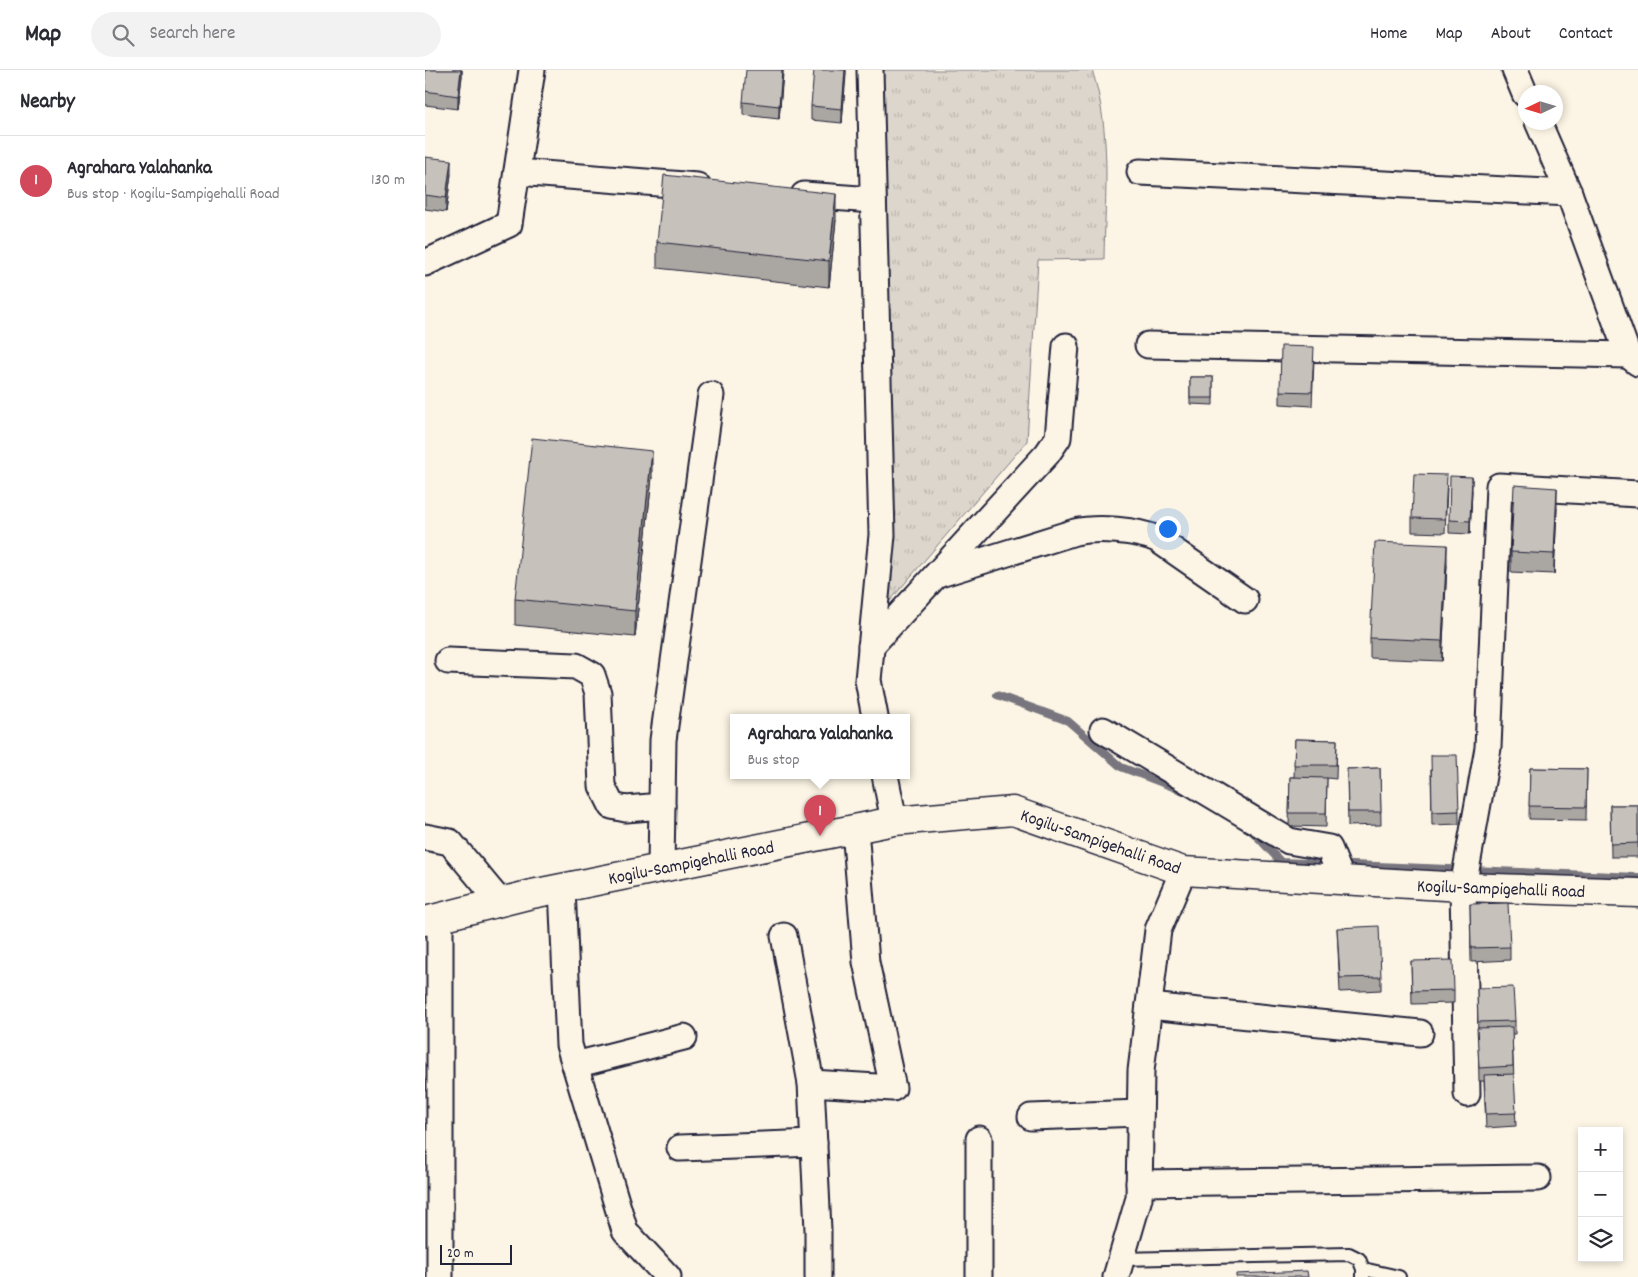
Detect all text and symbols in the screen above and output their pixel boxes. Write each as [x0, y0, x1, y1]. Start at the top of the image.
search box [91, 12, 441, 57]
text: Map [25, 18, 61, 52]
icon: search [109, 21, 137, 49]
text: Search here [149, 21, 235, 48]
text: Home [1370, 22, 1407, 47]
text: Map [1435, 22, 1463, 47]
text: About [1491, 22, 1531, 47]
text: Contact [1559, 22, 1613, 47]
north arrow [1518, 85, 1563, 130]
text: Nearby [20, 88, 75, 118]
text: Agrahara Yalahanka [67, 156, 212, 183]
text: 1 [34, 169, 38, 192]
text: 130 m [371, 169, 405, 192]
text: Bus stop · Kogilu-Sampigehalli Road [67, 183, 280, 206]
your location [1155, 516, 1181, 542]
popup [730, 714, 910, 779]
text: Agrahara Yalahanka [748, 722, 892, 749]
text: Bus stop [748, 749, 800, 772]
pin: 1 [804, 795, 836, 836]
street label: Kogilu-Sampigehalli Road [1017, 804, 1184, 883]
street label: Kogilu-Sampigehalli Road [607, 836, 776, 893]
street label: Kogilu-Sampigehalli Road [1416, 875, 1585, 906]
map controls [1578, 1127, 1623, 1262]
button: + [1578, 1127, 1623, 1172]
button: − [1578, 1172, 1623, 1217]
button: layers [1578, 1217, 1623, 1262]
scale bar [440, 1242, 513, 1265]
text: 20 m [447, 1244, 474, 1264]

